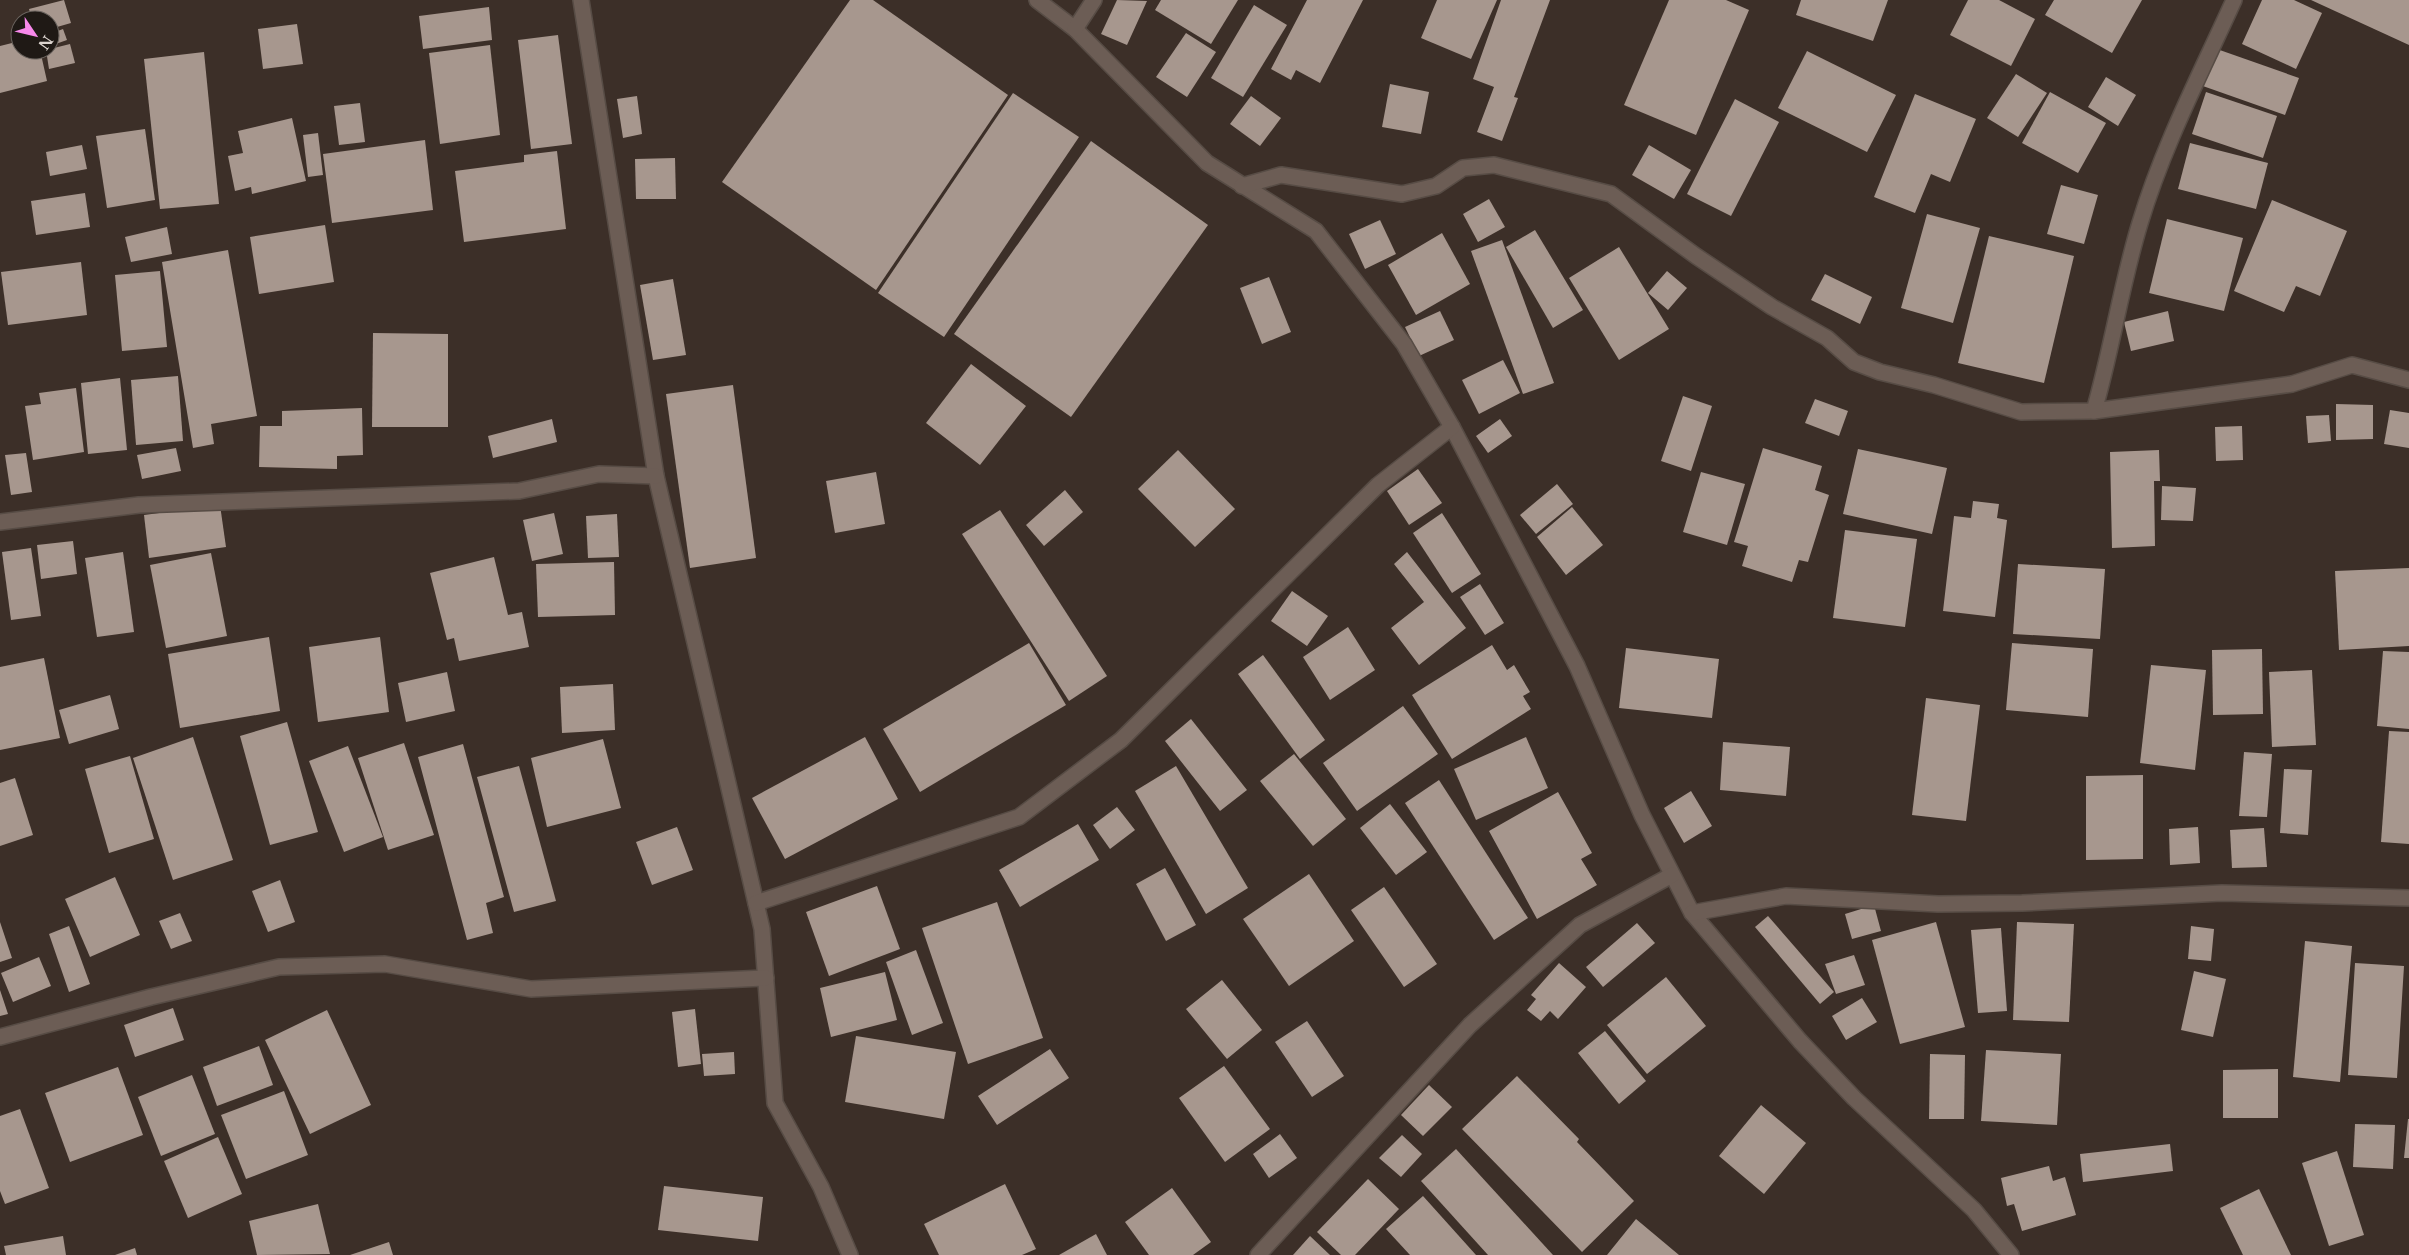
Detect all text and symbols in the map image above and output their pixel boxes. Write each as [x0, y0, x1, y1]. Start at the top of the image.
north arrow [10, 10, 60, 60]
text: N [34, 32, 57, 53]

